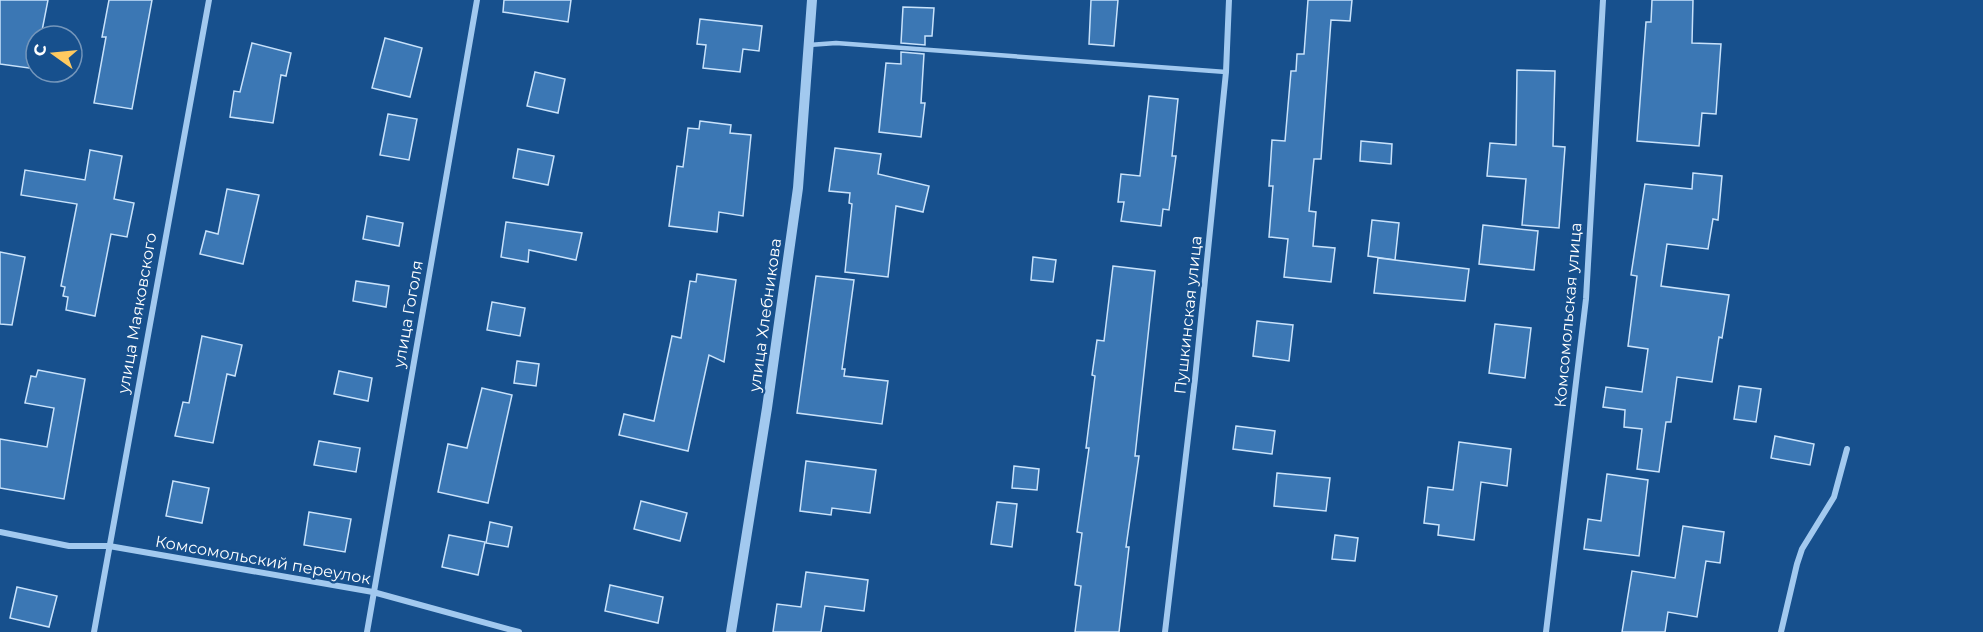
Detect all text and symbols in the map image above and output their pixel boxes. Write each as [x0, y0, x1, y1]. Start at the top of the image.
north arrow [24, 24, 84, 84]
text: С [29, 42, 51, 58]
street label: Комсомольская улица [1550, 222, 1586, 408]
street label: улица Маяковского [113, 231, 161, 396]
street label: Пушкинская улица [1170, 235, 1206, 395]
street label: улица Хлебникова [745, 237, 785, 394]
street label: улица Гоголя [389, 259, 427, 370]
street label: Комсомольский переулок [154, 532, 373, 588]

